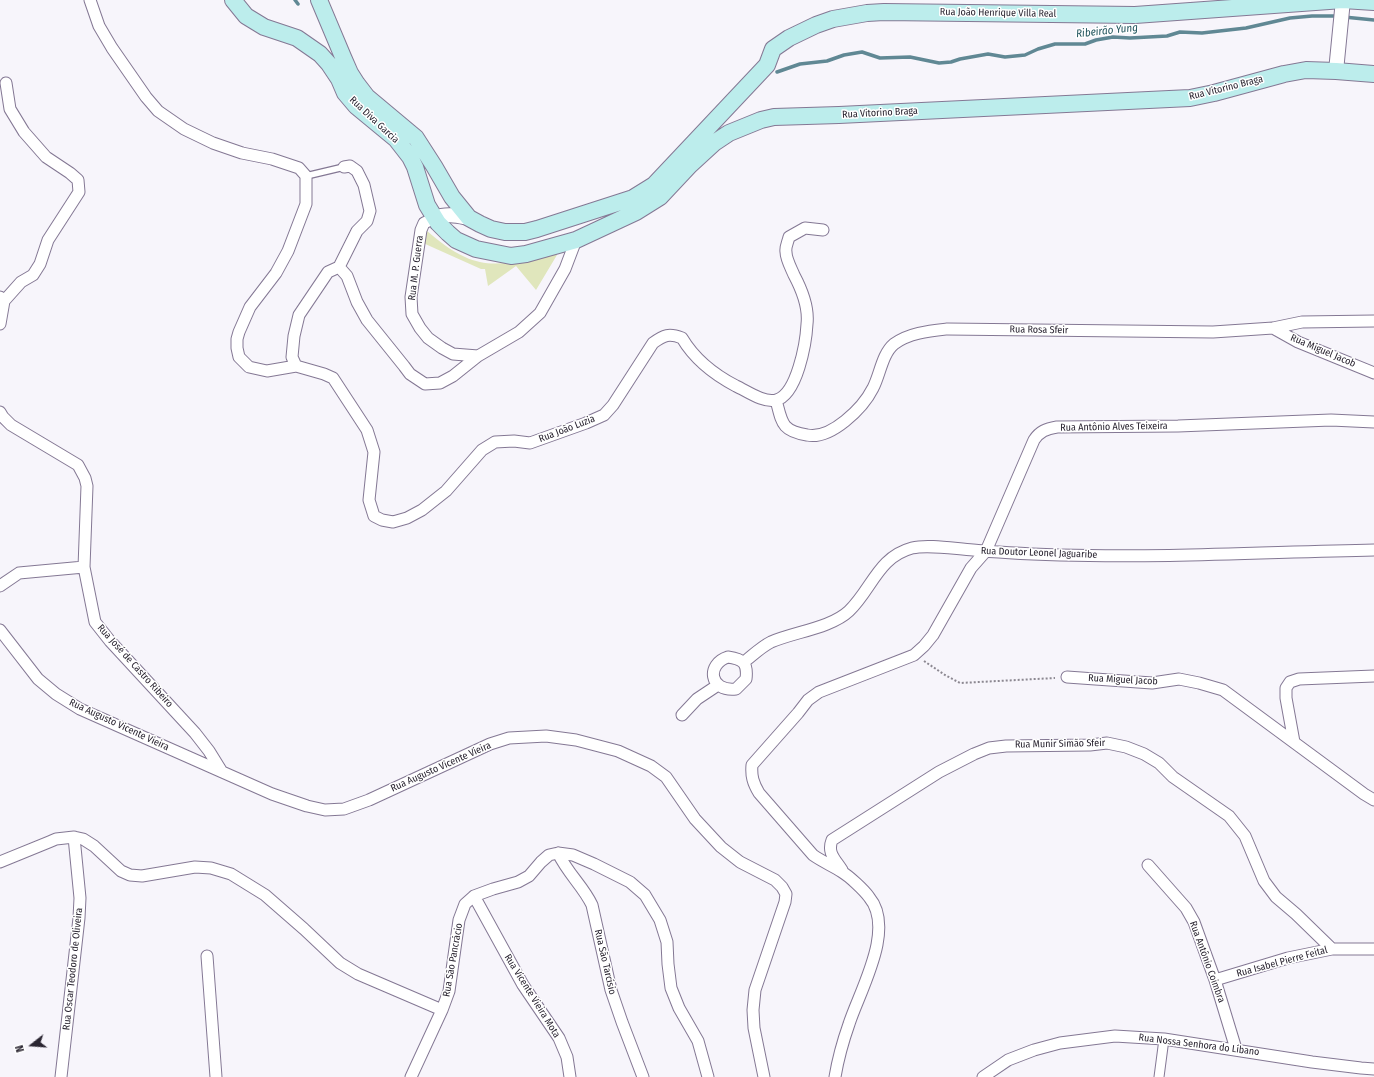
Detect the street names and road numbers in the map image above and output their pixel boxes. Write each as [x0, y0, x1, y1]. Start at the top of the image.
street label: Rua João Henrique Villa Real [940, 6, 1056, 20]
street label: Rua Vitorino Braga [1188, 73, 1264, 103]
street label: Rua Diva Garcia [347, 94, 401, 146]
street label: Rua Vitorino Braga [842, 105, 918, 121]
street label: Rua M. P. Guerra [406, 235, 426, 301]
street label: Rua Rosa Sfeir [1010, 323, 1068, 337]
street label: Rua Miguel Jacob [1289, 332, 1357, 370]
street label: Rua João Luzia [537, 413, 597, 445]
street label: Rua Antônio Alves Teixeira [1060, 420, 1168, 434]
street label: Rua Doutor Leonel Jaguaribe [981, 545, 1097, 561]
street label: Rua José de Castro Ribeiro [95, 622, 175, 710]
street label: Rua Miguel Jacob [1088, 672, 1158, 688]
street label: Rua Augusto Vicente Vieira [67, 697, 171, 753]
street label: Rua Munir Simão Sfeir [1015, 737, 1105, 751]
street label: Rua Augusto Vicente Vieira [389, 739, 493, 795]
street label: Rua Oscar Teodoro de Oliveira [61, 907, 85, 1031]
street label: Rua Antônio Coimbra [1187, 920, 1227, 1004]
street label: Rua São Pancrácio [441, 922, 465, 998]
street label: Rua São Tarcísio [592, 928, 618, 996]
street label: Rua Isabel Pierre Feital [1235, 944, 1329, 980]
street label: Rua Vicente Vieira Mota [501, 952, 563, 1040]
street label: Rua Nossa Senhora do Líbano [1138, 1032, 1260, 1058]

